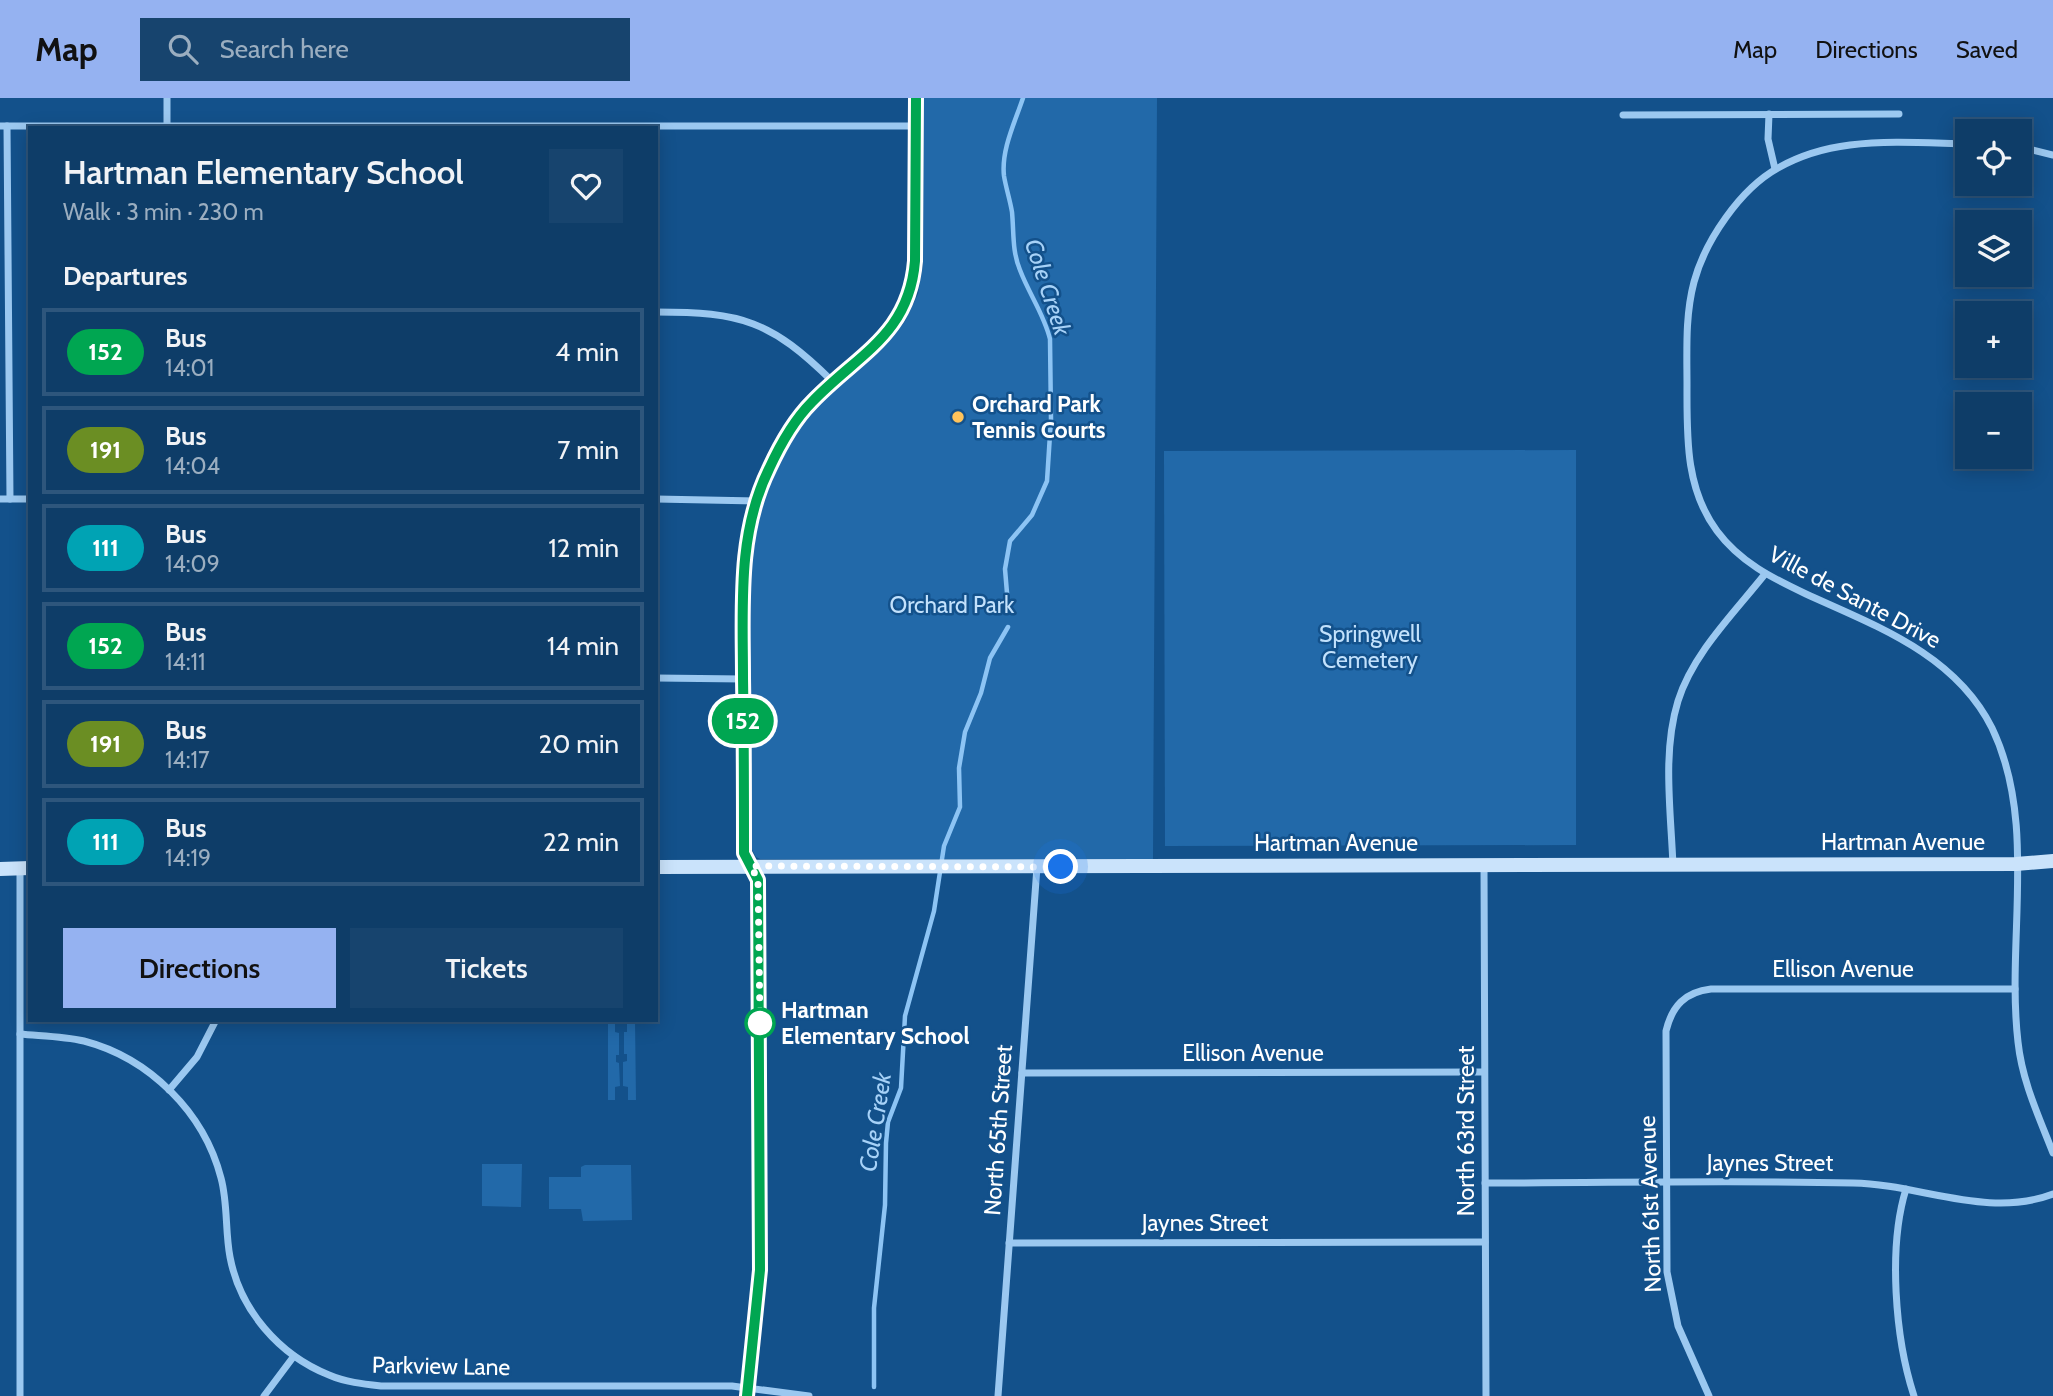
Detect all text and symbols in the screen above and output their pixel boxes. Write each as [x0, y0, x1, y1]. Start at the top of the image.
search box [140, 18, 630, 81]
text: Map [35, 29, 98, 69]
icon: search [164, 30, 202, 68]
text: Search here [220, 33, 349, 65]
text: Map [1733, 35, 1777, 64]
text: Directions [1815, 35, 1918, 64]
text: Saved [1956, 35, 2018, 64]
map controls [1955, 119, 2032, 469]
button: locate [1955, 119, 2032, 196]
button: heart [549, 149, 623, 223]
text: Hartman Elementary School [63, 152, 464, 192]
text: Walk · 3 min · 230 m [63, 198, 264, 226]
button: layers [1955, 210, 2032, 287]
water label: Cole Creek [1019, 235, 1077, 340]
text: Departures [63, 260, 187, 292]
button: + [1955, 301, 2032, 378]
text: Bus [165, 322, 206, 354]
text: 4 min [555, 336, 619, 368]
text: 152 [88, 337, 123, 366]
text: 14:01 [165, 354, 214, 382]
place label: Orchard Park Tennis Courts [972, 390, 1106, 444]
button: − [1955, 392, 2032, 469]
marker: Orchard Park Tennis Courts [950, 409, 966, 425]
text: Bus [165, 420, 206, 452]
text: 7 min [557, 434, 619, 466]
text: 191 [90, 435, 121, 464]
text: 14:04 [165, 452, 220, 480]
text: Bus [165, 518, 206, 550]
text: 12 min [548, 532, 619, 564]
text: 111 [92, 533, 119, 562]
street label: Ville de Sante Drive [1764, 540, 1946, 654]
text: 14:09 [165, 550, 220, 578]
park label: Orchard Park [890, 591, 1015, 619]
text: Bus [165, 616, 206, 648]
park label: Springwell Cemetery [1319, 620, 1421, 674]
text: 14 min [547, 630, 619, 662]
text: 152 [88, 631, 123, 660]
text: 14:11 [165, 648, 206, 676]
line badge: 152 [703, 698, 783, 744]
text: 152 [726, 706, 760, 735]
text: Bus [165, 714, 206, 746]
text: 20 min [539, 728, 619, 760]
text: 191 [90, 729, 121, 758]
text: 14:17 [165, 746, 210, 774]
text: Bus [165, 812, 206, 844]
text: 22 min [543, 826, 619, 858]
text: 111 [92, 827, 119, 856]
street label: Hartman Avenue [1821, 828, 1985, 856]
street label: Hartman Avenue [1254, 829, 1418, 857]
text: 14:19 [165, 844, 211, 872]
your location [1043, 849, 1078, 884]
button: Directions [63, 928, 336, 1008]
button: Tickets [350, 928, 623, 1008]
street label: Ellison Avenue [1772, 955, 1914, 983]
place label: Hartman Elementary School [781, 996, 969, 1050]
marker: Hartman Elementary School [745, 1008, 775, 1038]
street label: Ellison Avenue [1182, 1039, 1324, 1067]
street label: North 65th Street [978, 1043, 1018, 1216]
street label: North 63rd Street [1452, 1045, 1480, 1216]
water label: Cole Creek [853, 1070, 897, 1174]
street label: North 61st Avenue [1633, 1115, 1667, 1293]
street label: Jaynes Street [1706, 1149, 1833, 1177]
street label: Jaynes Street [1141, 1209, 1268, 1237]
street label: Parkview Lane [372, 1351, 511, 1381]

